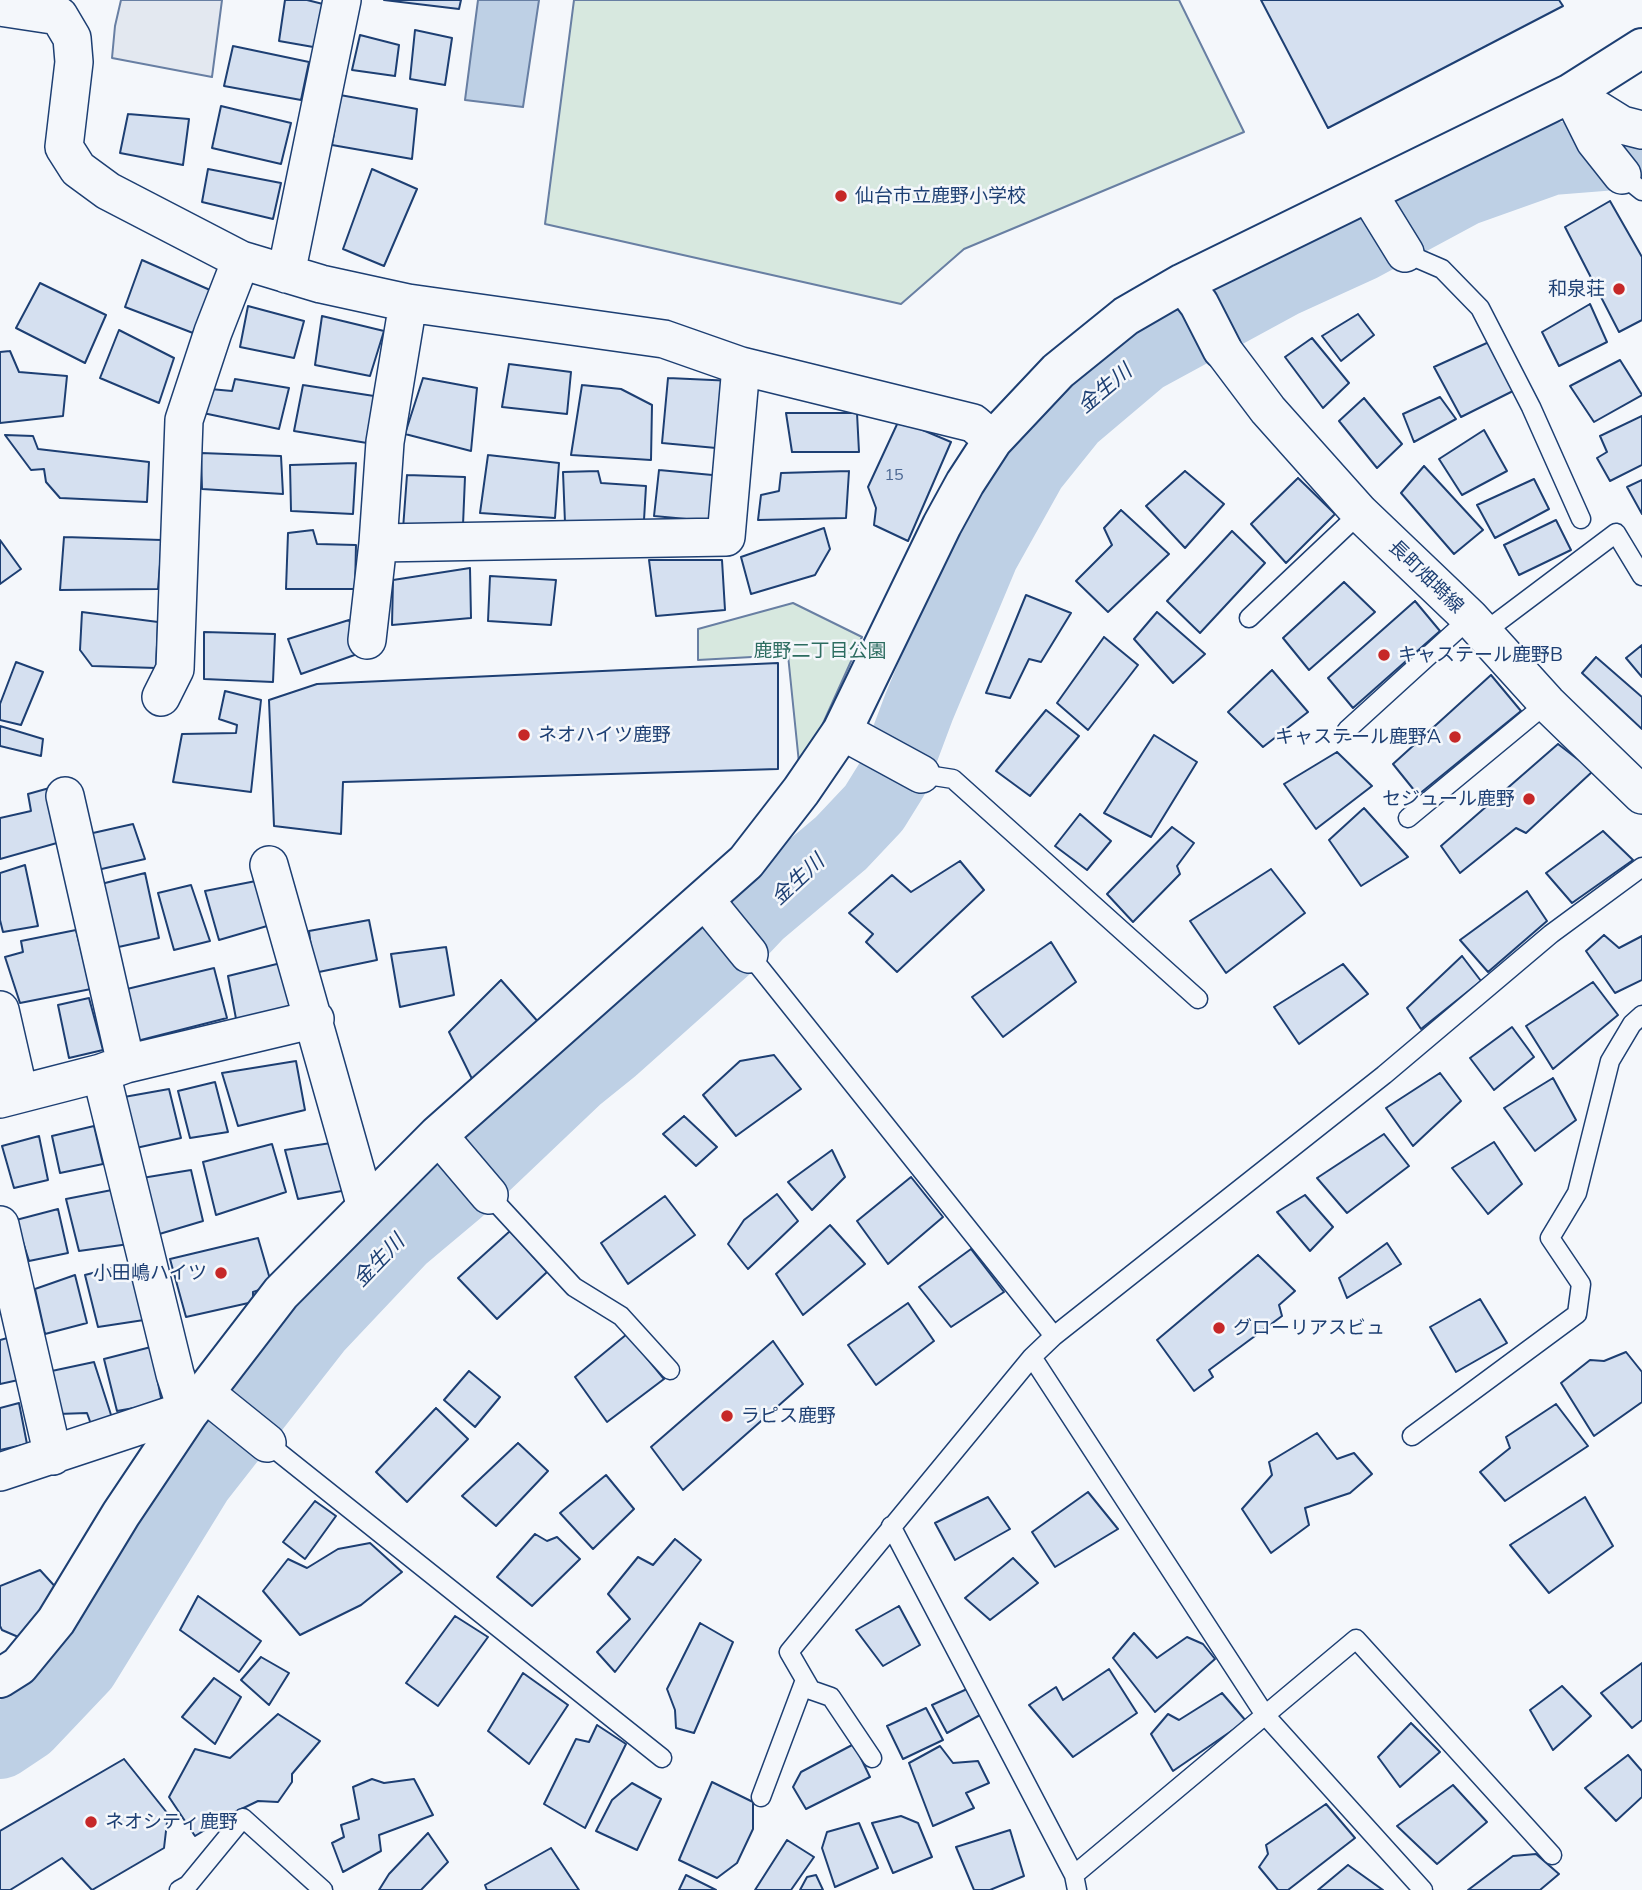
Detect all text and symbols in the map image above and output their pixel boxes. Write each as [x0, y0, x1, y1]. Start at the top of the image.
place label: 仙台市立鹿野小学校 [855, 185, 1026, 207]
marker: 仙台市立鹿野小学校 [833, 188, 849, 204]
place label: 和泉荘 [1548, 278, 1605, 300]
marker: 和泉荘 [1611, 281, 1627, 297]
water label: 金生川 [1073, 359, 1137, 419]
house number: 15 [884, 465, 904, 485]
street label: 長町畑塒線 [1384, 536, 1468, 618]
park label: 鹿野二丁目公園 [754, 640, 886, 662]
place label: キャステール鹿野B [1398, 644, 1563, 666]
marker: キャステール鹿野B [1376, 647, 1392, 663]
place label: ネオハイツ鹿野 [538, 724, 671, 746]
place label: キャステール鹿野A [1275, 726, 1441, 748]
marker: ネオハイツ鹿野 [516, 727, 532, 743]
marker: キャステール鹿野A [1447, 729, 1463, 745]
place label: セジュール鹿野 [1382, 788, 1515, 810]
marker: セジュール鹿野 [1521, 791, 1537, 807]
water label: 金生川 [766, 849, 830, 911]
water label: 金生川 [348, 1230, 410, 1292]
place label: 小田嶋ハイツ [93, 1262, 207, 1284]
marker: 小田嶋ハイツ [213, 1265, 229, 1281]
place label: グローリアスビュ [1233, 1317, 1385, 1339]
marker: グローリアスビュ [1211, 1320, 1227, 1336]
place label: ラピス鹿野 [741, 1405, 836, 1427]
marker: ラピス鹿野 [719, 1408, 735, 1424]
place label: ネオシティ鹿野 [105, 1811, 238, 1833]
marker: ネオシティ鹿野 [83, 1814, 99, 1830]

